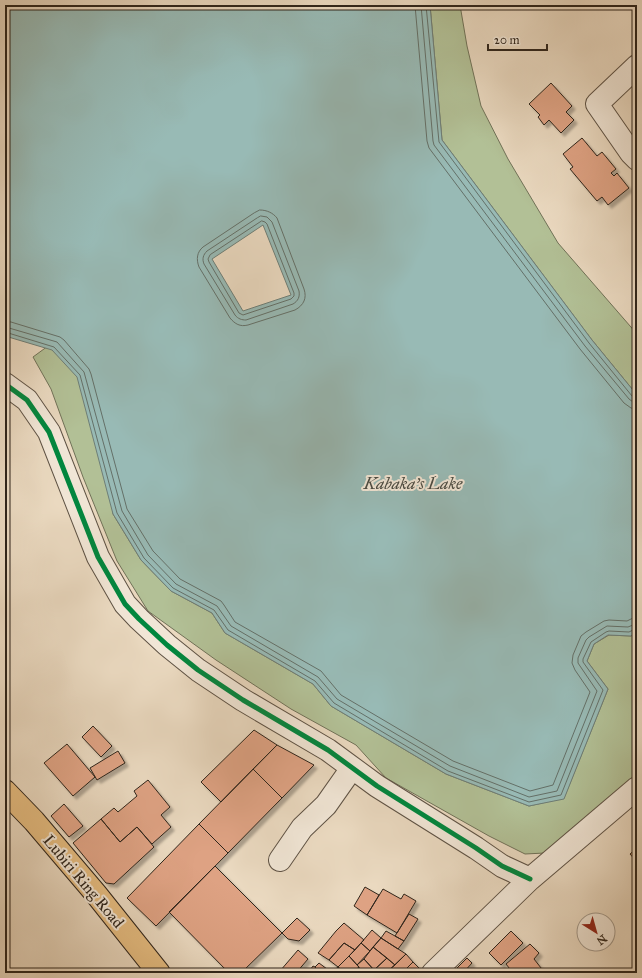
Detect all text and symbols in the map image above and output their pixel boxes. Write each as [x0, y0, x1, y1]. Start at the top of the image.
scale bar [488, 26, 547, 52]
text: 20 m [494, 33, 520, 47]
water label: Kabaka's Lake [363, 473, 463, 494]
street label: Lubiri Ring Road [38, 831, 128, 932]
north arrow [576, 912, 616, 952]
text: N [594, 932, 609, 948]

